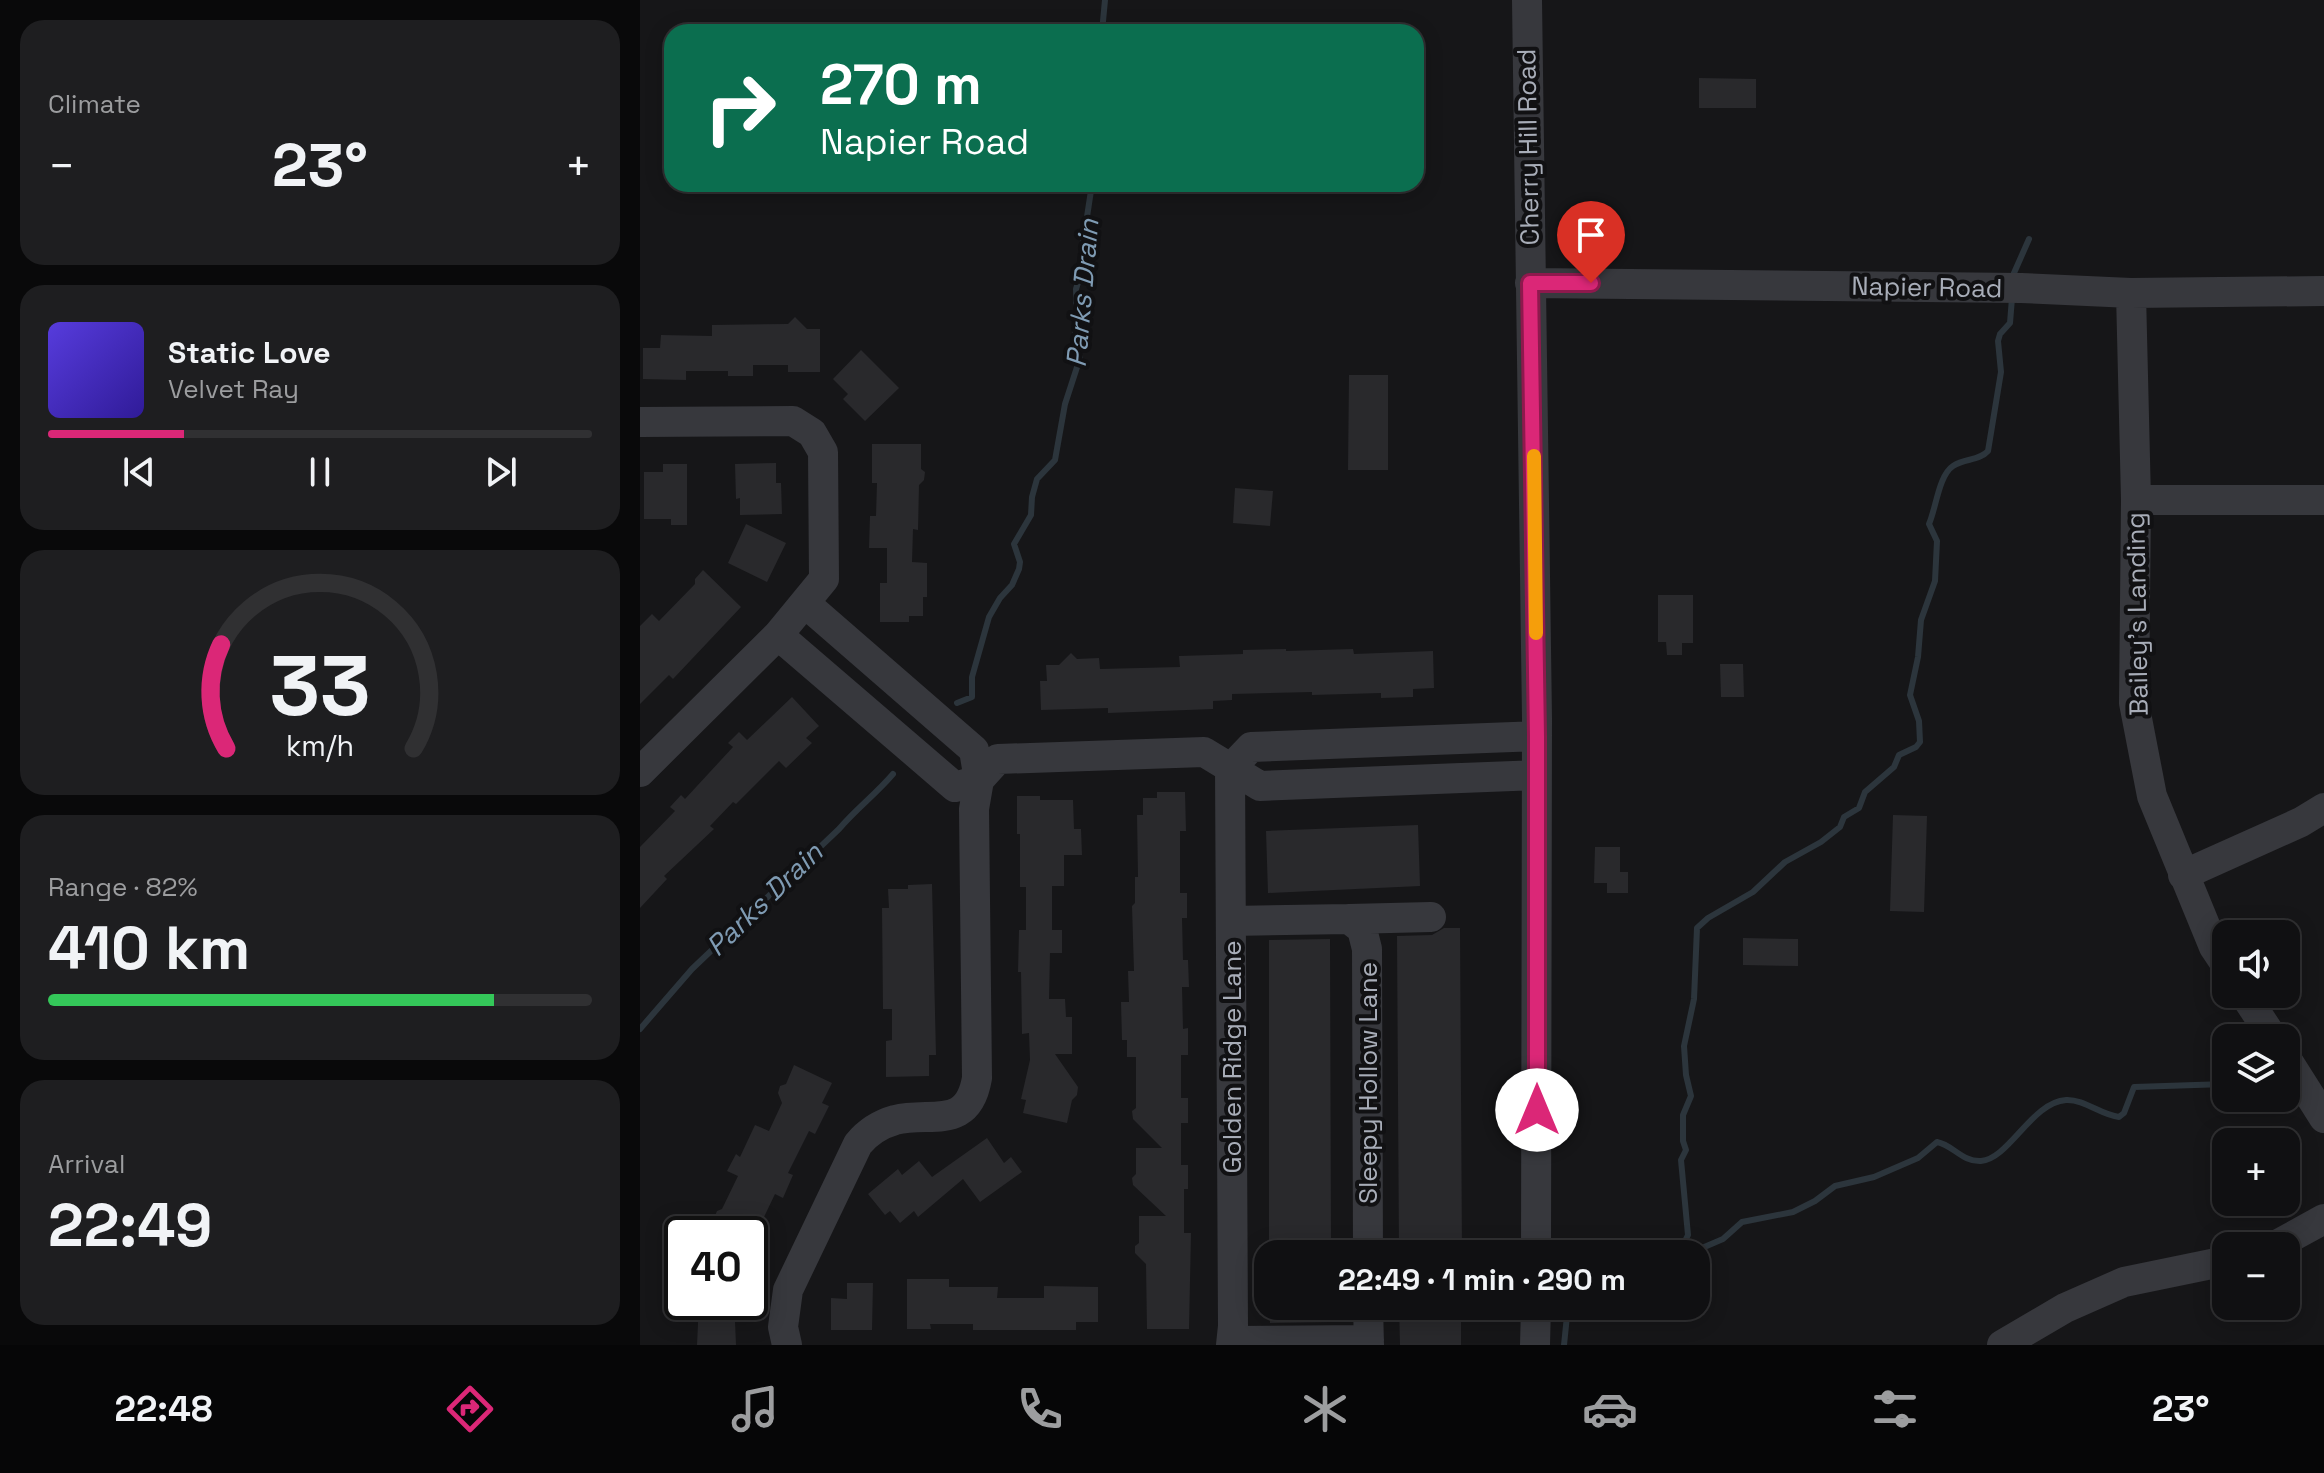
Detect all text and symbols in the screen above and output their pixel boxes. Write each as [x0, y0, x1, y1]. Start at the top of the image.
street label: Cherry Hill Road [1509, 48, 1547, 246]
text: 270 m [820, 49, 982, 120]
icon: right [688, 56, 792, 160]
text: Climate [48, 87, 141, 121]
text: Napier Road [820, 119, 1029, 165]
text: 23° [272, 127, 368, 204]
text: − [48, 138, 75, 194]
text: + [565, 138, 592, 194]
pin [1557, 201, 1625, 283]
icon: arrive [1569, 213, 1613, 257]
water label: Parks Drain [1058, 217, 1106, 369]
street label: Napier Road [1851, 269, 2003, 305]
text: Static Love [168, 333, 331, 372]
text: Velvet Ray [168, 372, 299, 406]
icon: previous [117, 450, 161, 494]
icon: pause [298, 450, 342, 494]
icon: next [479, 450, 523, 494]
street label: Bailey's Landing [2118, 512, 2156, 716]
text: 33 [269, 632, 371, 738]
text: km/h [286, 728, 354, 764]
water label: Parks Drain [698, 834, 831, 964]
text: Range · 82% [48, 870, 198, 904]
text: 410 km [48, 910, 250, 987]
map controls [2212, 920, 2300, 1320]
button: sound [2212, 920, 2300, 1008]
street label: Golden Ridge Lane [1215, 940, 1249, 1174]
street label: Sleepy Hollow Lane [1351, 962, 1385, 1204]
button: layers [2212, 1024, 2300, 1112]
position arrow [1495, 1068, 1579, 1152]
button: + [2212, 1128, 2300, 1216]
text: Arrival [48, 1147, 125, 1181]
text: 22:49 [48, 1187, 212, 1264]
speed limit sign: 40 [664, 1216, 768, 1320]
button: − [2212, 1232, 2300, 1320]
text: 22:49 · 1 min · 290 m [1338, 1260, 1626, 1299]
icon: directions [442, 1381, 498, 1437]
icon: music [727, 1381, 783, 1437]
icon: phone [1012, 1381, 1068, 1437]
icon: climate [1297, 1381, 1353, 1437]
icon: car [1582, 1381, 1638, 1437]
icon: filters [1867, 1381, 1923, 1437]
text: 22:48 [115, 1386, 213, 1432]
text: 23° [2152, 1386, 2209, 1432]

